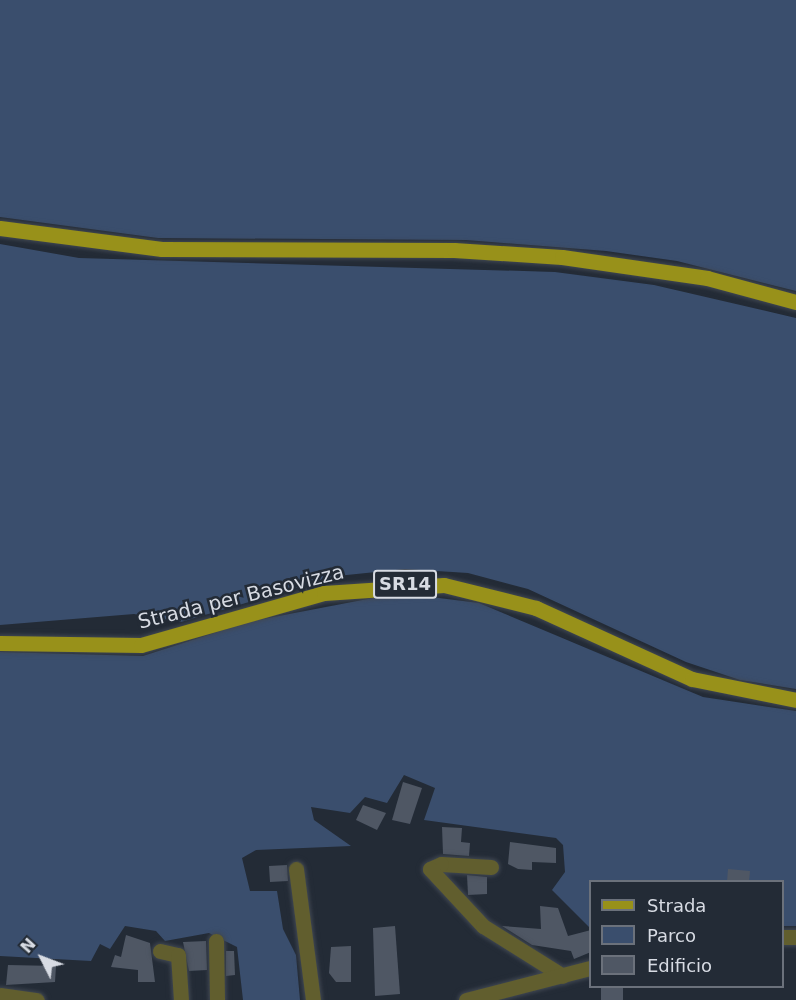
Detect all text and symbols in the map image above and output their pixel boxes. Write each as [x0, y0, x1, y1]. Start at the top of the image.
street label: Strada per Basovizza [136, 560, 346, 634]
road number: SR14 [372, 569, 438, 599]
legend [589, 880, 784, 988]
text: Strada [647, 895, 706, 916]
text: Parco [647, 925, 696, 946]
north arrow [12, 928, 72, 988]
text: N [17, 934, 40, 957]
text: Edificio [647, 955, 712, 976]

